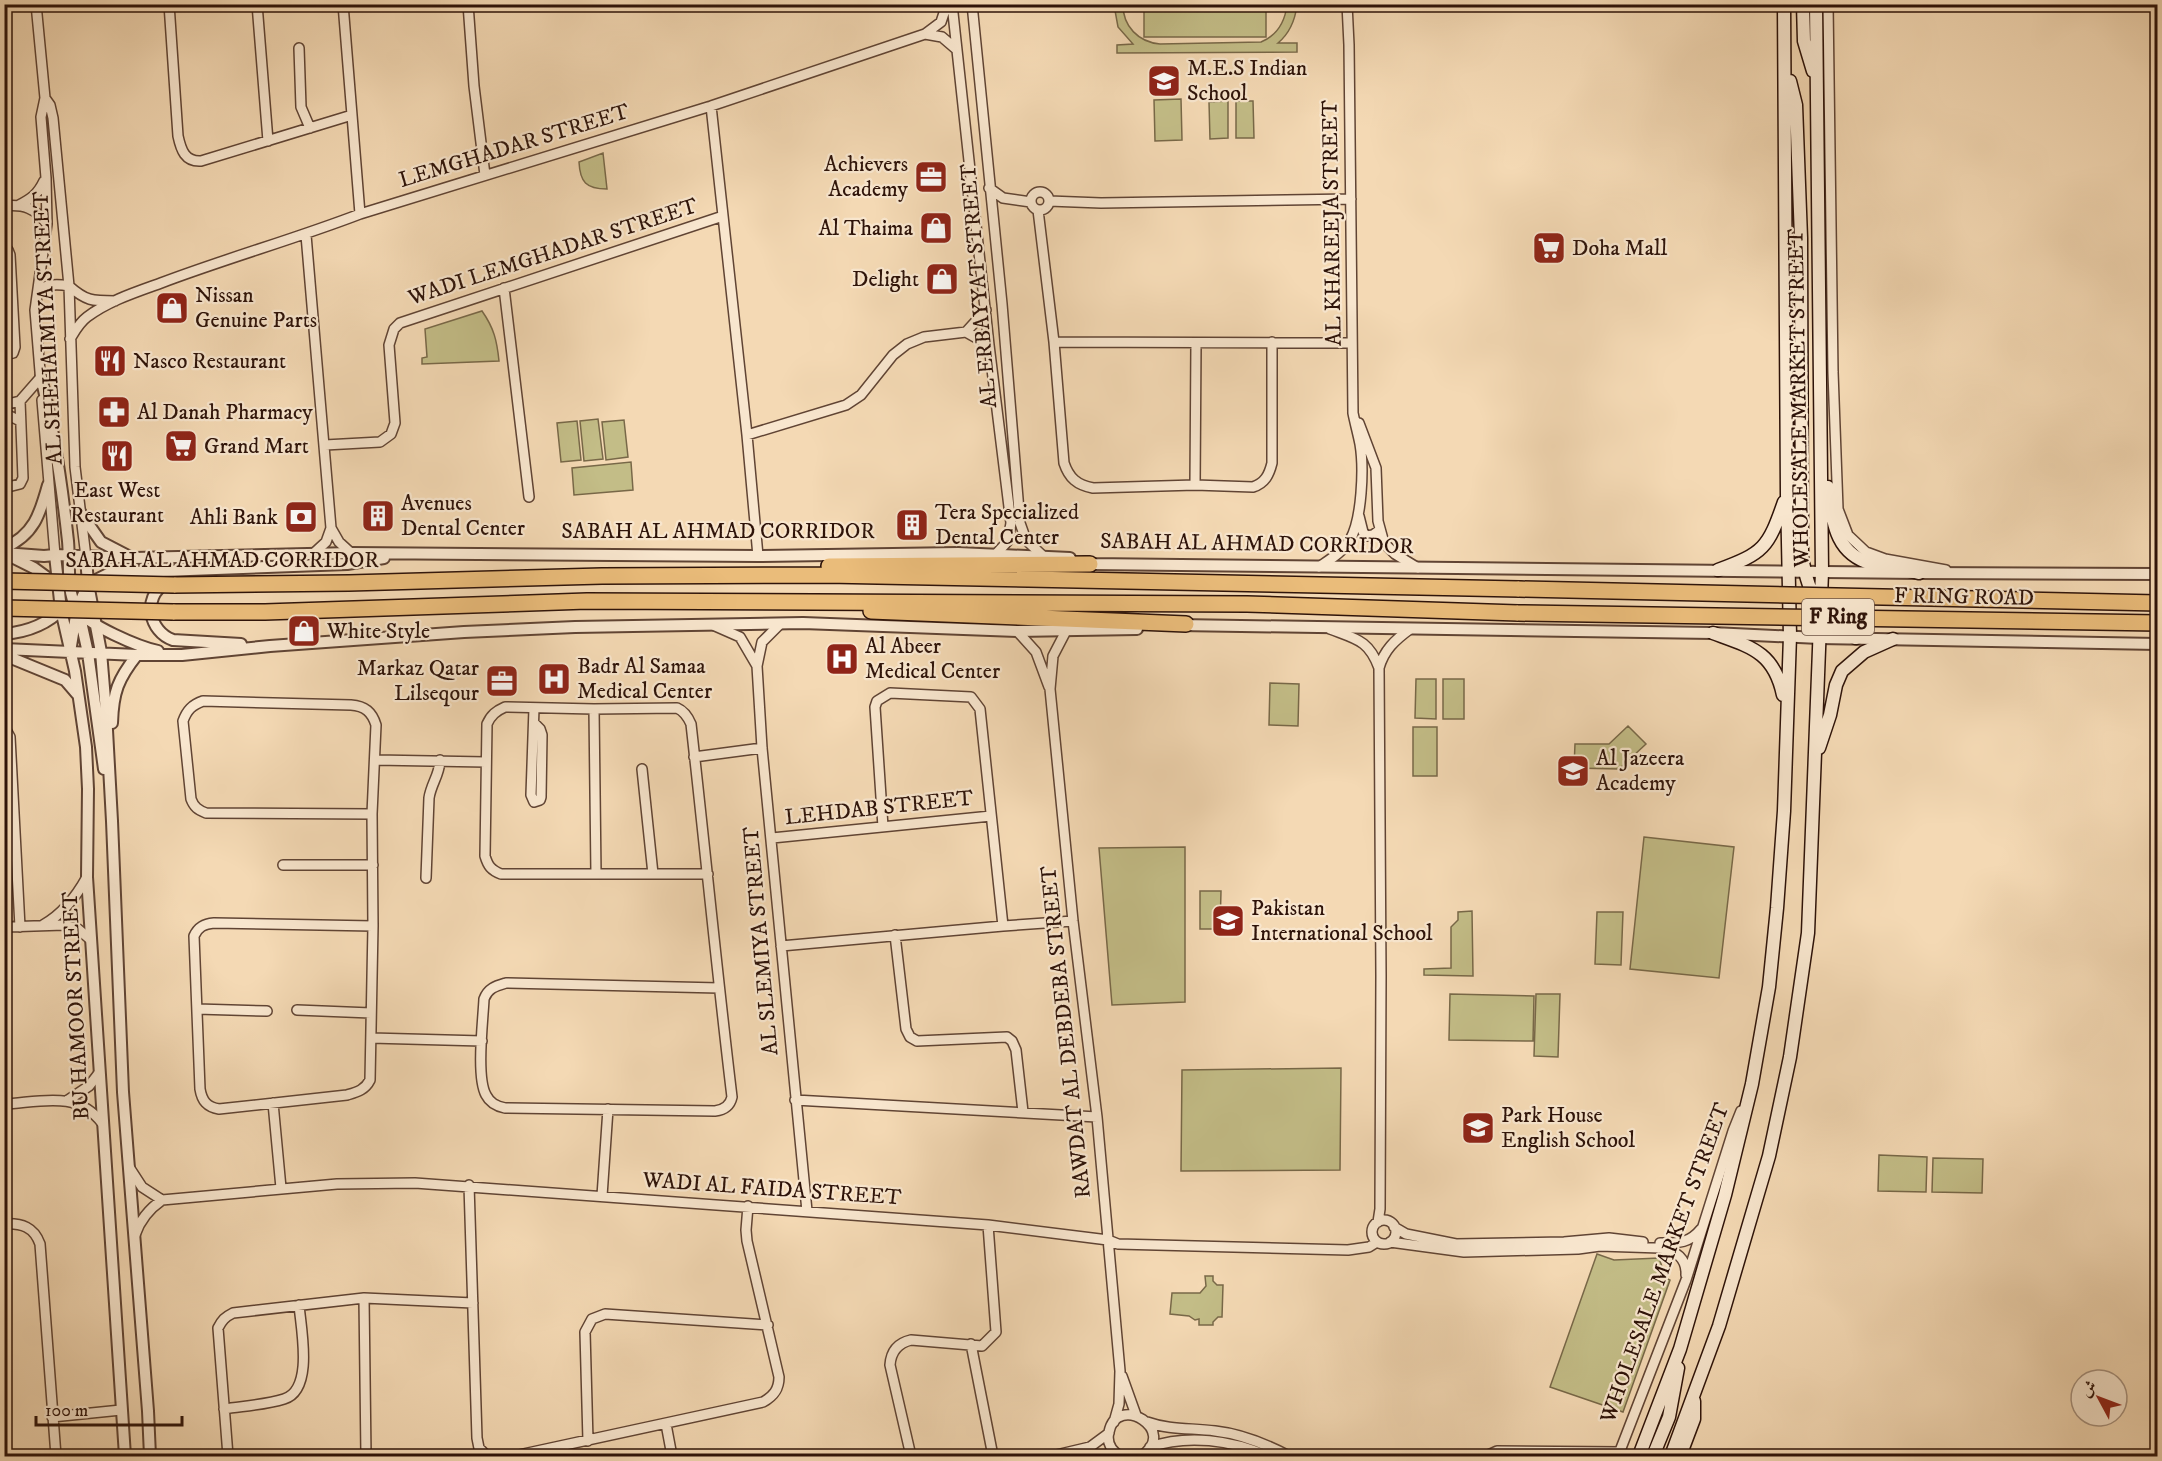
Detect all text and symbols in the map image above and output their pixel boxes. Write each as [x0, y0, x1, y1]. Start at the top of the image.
place label: M.E.S Indian School [1187, 55, 1308, 107]
school or university icon: M.E.S Indian School [1146, 63, 1182, 99]
street label: LEMGHADAR STREET [396, 98, 633, 194]
street label: AL KHAREEJA STREET [1316, 99, 1348, 346]
place label: Achievers Academy [824, 151, 909, 203]
office icon: Achievers Academy [913, 159, 949, 195]
street label: AL ERBAYYAT STREET [955, 162, 1003, 409]
street label: AL SHEHAIMIYA STREET [27, 190, 69, 465]
street label: WADI LEMGHADAR STREET [404, 192, 701, 312]
shop icon: Al Thaima [918, 210, 954, 246]
place label: Al Thaima [819, 215, 914, 242]
street label: WHOLESALE MARKET STREET [1783, 228, 1815, 569]
supermarket icon: Doha Mall [1531, 230, 1567, 266]
place label: Doha Mall [1572, 235, 1668, 262]
shop icon: Delight [924, 261, 960, 297]
place label: Delight [852, 266, 919, 293]
place label: Nissan Genuine Parts [195, 282, 317, 334]
shop icon: Nissan Genuine Parts [154, 290, 190, 326]
restaurant icon: Nasco Restaurant [92, 343, 128, 379]
place label: Nasco Restaurant [133, 348, 286, 375]
pharmacy icon: Al Danah Pharmacy [96, 394, 132, 430]
place label: Al Danah Pharmacy [137, 399, 313, 426]
supermarket icon: Grand Mart [163, 428, 199, 464]
place label: Grand Mart [204, 433, 309, 460]
restaurant icon: East West Restaurant [99, 438, 135, 474]
place label: East West Restaurant [70, 477, 164, 529]
place label: Avenues Dental Center [401, 490, 526, 542]
building icon: Avenues Dental Center [360, 498, 396, 534]
bank icon: Ahli Bank [283, 499, 319, 535]
place label: Tera Specialized Dental Center [935, 499, 1079, 551]
place label: Ahli Bank [190, 504, 278, 531]
building icon: Tera Specialized Dental Center [894, 507, 930, 543]
street label: SABAH AL AHMAD CORRIDOR [561, 518, 875, 545]
street label: SABAH AL AHMAD CORRIDOR [1100, 528, 1414, 560]
street label: SABAH AL AHMAD CORRIDOR [65, 547, 379, 574]
street label: F RING ROAD [1894, 582, 2034, 612]
road number: F Ring [1802, 599, 1874, 635]
shop icon: White Style [286, 613, 322, 649]
place label: White Style [326, 618, 430, 645]
place label: Al Abeer Medical Center [865, 633, 1001, 685]
hospital icon: Al Abeer Medical Center [824, 641, 860, 677]
place label: Badr Al Samaa Medical Center [577, 653, 713, 705]
place label: Markaz Qatar Lilseqour [357, 655, 480, 707]
hospital icon: Badr Al Samaa Medical Center [536, 661, 572, 697]
office icon: Markaz Qatar Lilseqour [484, 663, 520, 699]
place label: Al Jazeera Academy [1596, 745, 1685, 797]
school or university icon: Al Jazeera Academy [1555, 753, 1591, 789]
street label: LEHDAB STREET [783, 785, 975, 831]
street label: AL SLEMIYA STREET [738, 825, 784, 1057]
street label: RAWDAT AL DEBDEBA STREET [1035, 864, 1097, 1200]
street label: BU HAMOOR STREET [57, 891, 95, 1121]
place label: Pakistan International School [1251, 895, 1433, 947]
school or university icon: Pakistan International School [1210, 903, 1246, 939]
street label: WHOLESALE MARKET STREET [1594, 1099, 1736, 1428]
place label: Park House English School [1501, 1102, 1635, 1154]
school or university icon: Park House English School [1460, 1110, 1496, 1146]
street label: WADI AL FAIDA STREET [641, 1166, 903, 1212]
north arrow [2069, 1368, 2129, 1428]
text: ش [2076, 1376, 2101, 1401]
scale bar [36, 1389, 182, 1427]
text: 100 m [45, 1400, 88, 1422]

